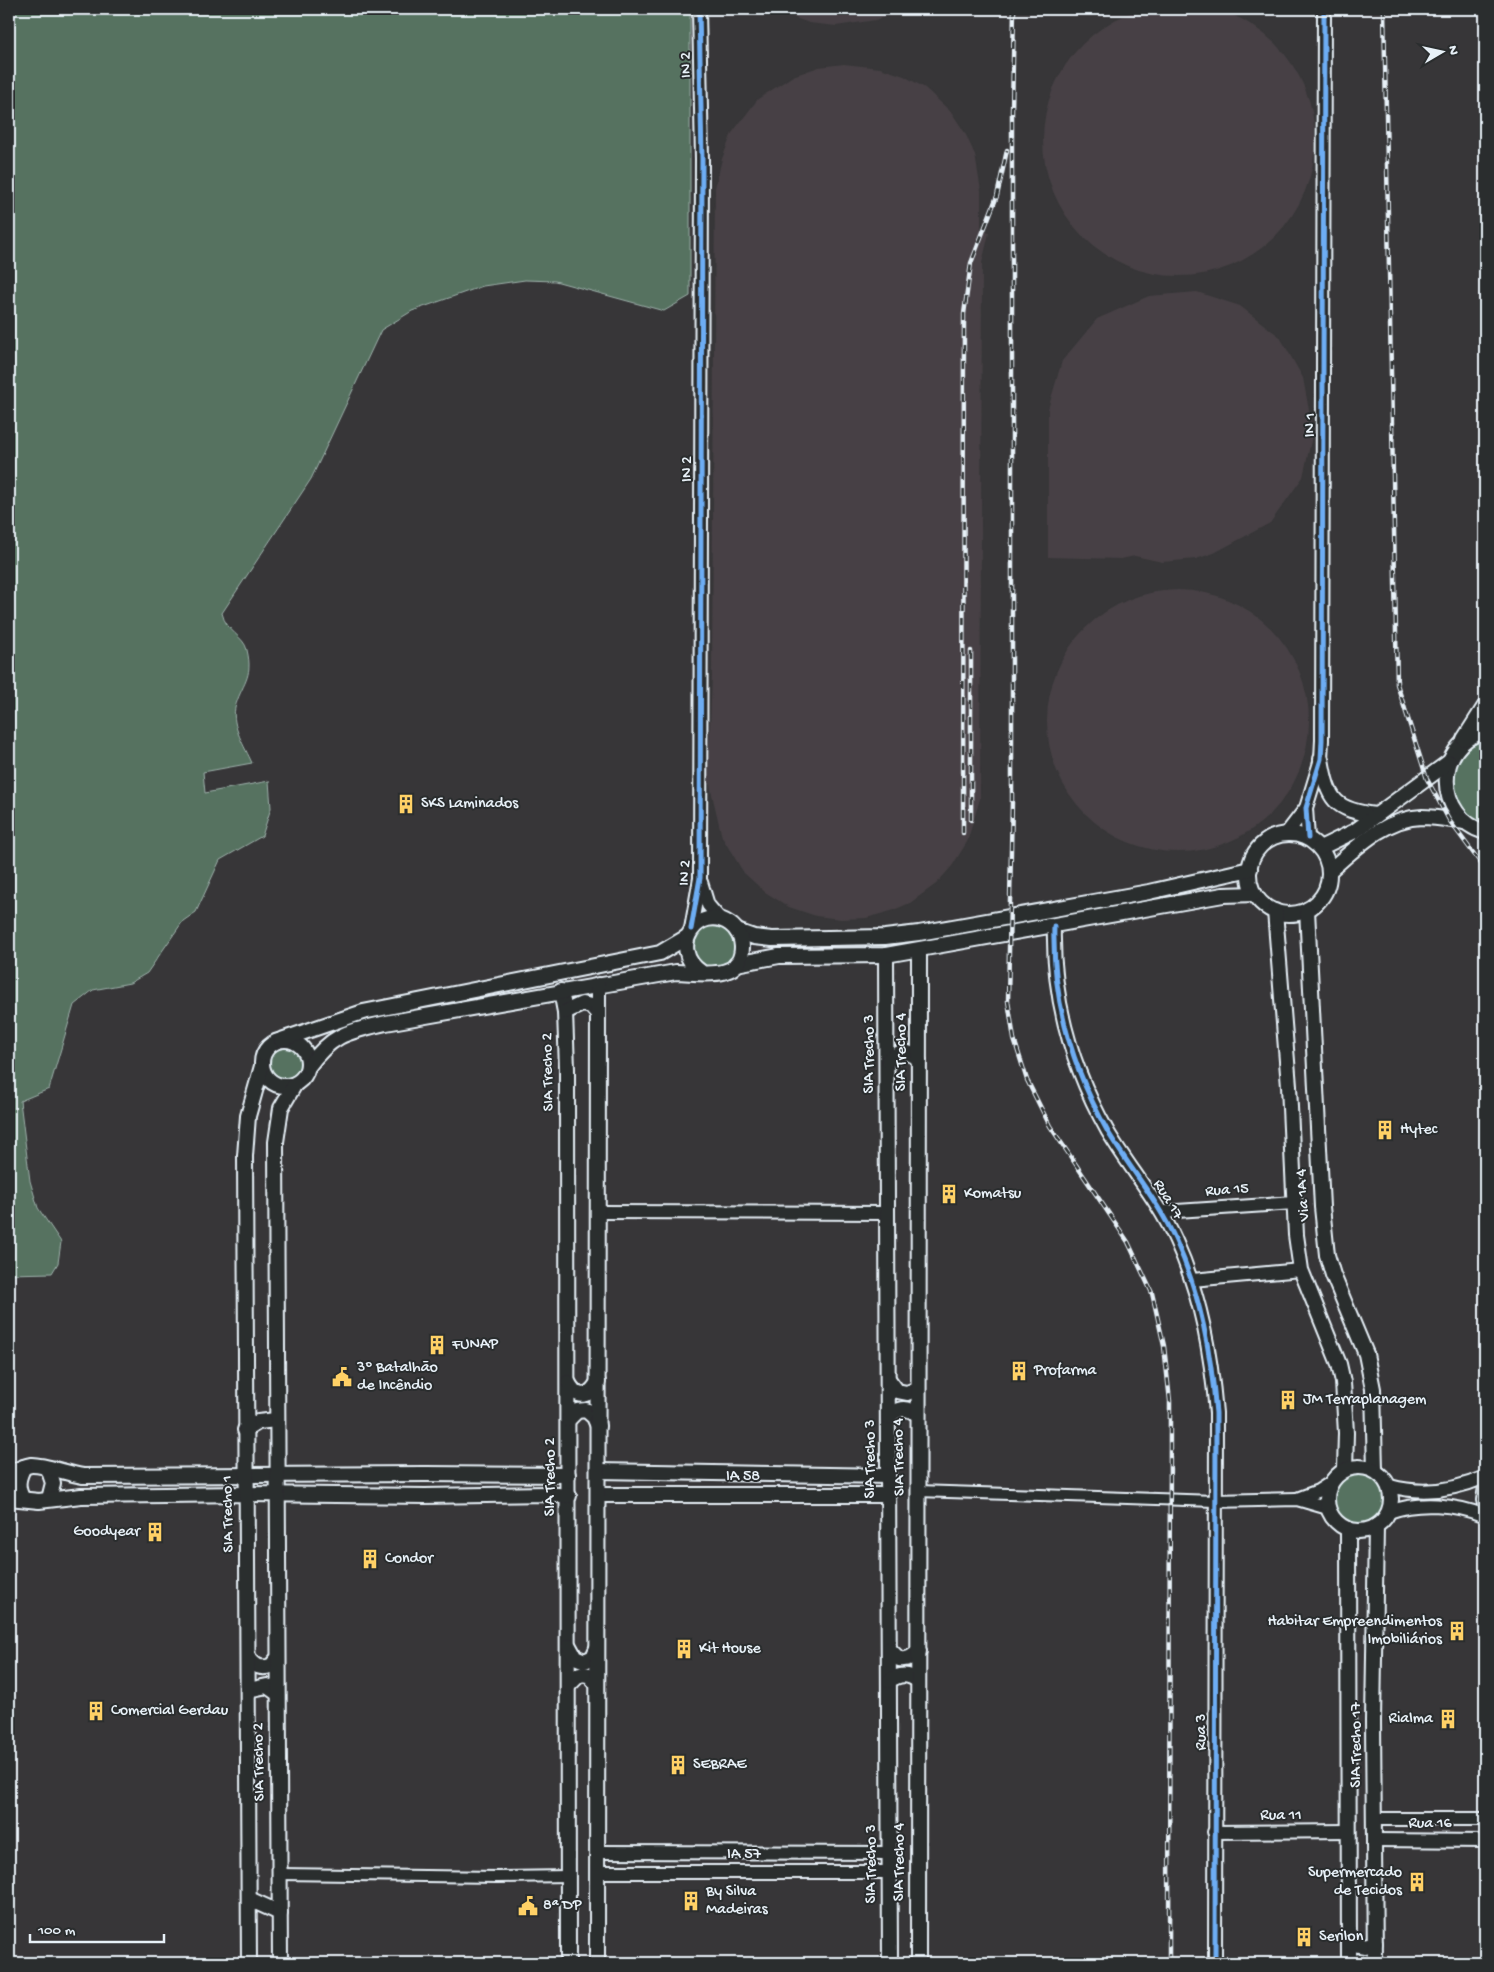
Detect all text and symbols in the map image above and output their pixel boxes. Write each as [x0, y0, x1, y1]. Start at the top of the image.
north arrow [1416, 28, 1466, 78]
text: N [1443, 45, 1461, 56]
street label: IN 2 [677, 52, 697, 78]
street label: IN 1 [1302, 413, 1321, 437]
street label: IN 2 [679, 456, 698, 482]
building icon: SKS Laminados [395, 793, 417, 815]
place label: SKS Laminados [421, 795, 519, 814]
street label: IN 2 [676, 859, 696, 887]
street label: SIA Trecho 4 [893, 1012, 912, 1091]
street label: SIA Trecho 3 [861, 1015, 880, 1094]
street label: SIA Trecho 2 [539, 1032, 559, 1111]
building icon: Hytec [1374, 1119, 1396, 1141]
place label: Hytec [1400, 1121, 1438, 1140]
street label: Via 1A 4 [1293, 1168, 1315, 1223]
street label: Rua 17 [1148, 1177, 1187, 1224]
street label: Rua 15 [1205, 1180, 1249, 1202]
building icon: Komatsu [938, 1183, 960, 1205]
place label: Komatsu [964, 1185, 1022, 1204]
building icon: FUNAP [426, 1334, 448, 1356]
place label: FUNAP [451, 1336, 498, 1355]
place label: 3º Batalhão de Incêndio [356, 1359, 438, 1396]
building icon: Profarma [1008, 1360, 1030, 1382]
place label: Profarma [1033, 1362, 1098, 1381]
public building icon: 3º Batalhão de Incêndio [331, 1366, 353, 1388]
building icon: JM Terraplanagem [1277, 1389, 1299, 1411]
place label: JM Terraplanagem [1303, 1391, 1427, 1410]
street label: SIA Trecho 4 [890, 1417, 910, 1496]
street label: SIA Trecho 3 [862, 1420, 881, 1499]
street label: SIA Trecho 2 [542, 1438, 561, 1516]
street label: IA 58 [726, 1468, 760, 1487]
street label: SIA Trecho 1 [219, 1475, 239, 1553]
building icon: Goodyear [144, 1521, 166, 1543]
place label: Goodyear [73, 1523, 141, 1542]
building icon: Condor [359, 1548, 381, 1570]
place label: Condor [385, 1550, 434, 1569]
place label: Habitar Empreendimentos Imobiliários [1267, 1613, 1443, 1650]
building icon: Habitar Empreendimentos Imobiliários [1446, 1620, 1468, 1642]
building icon: Kit House [673, 1638, 695, 1660]
place label: Kit House [699, 1640, 761, 1659]
building icon: Comercial Gerdau [85, 1700, 107, 1722]
place label: Comercial Gerdau [111, 1702, 229, 1721]
street label: SIA Trecho 17 [1348, 1702, 1367, 1788]
building icon: Rialma [1437, 1708, 1459, 1730]
place label: Rialma [1389, 1710, 1434, 1729]
street label: Rua 3 [1193, 1714, 1212, 1750]
street label: SIA Trecho 2 [250, 1722, 270, 1801]
building icon: SEBRAE [667, 1754, 689, 1776]
place label: SEBRAE [693, 1756, 747, 1775]
street label: Rua 11 [1260, 1807, 1302, 1826]
street label: Rua 16 [1408, 1815, 1452, 1834]
street label: SIA Trecho 4 [891, 1822, 910, 1901]
street label: SIA Trecho 3 [863, 1825, 882, 1904]
street label: IA 57 [727, 1846, 762, 1865]
place label: Supermercado de Tecidos [1308, 1864, 1403, 1901]
building icon: Supermercado de Tecidos [1406, 1871, 1428, 1893]
place label: By Silva Madeiras [705, 1883, 769, 1920]
building icon: By Silva Madeiras [680, 1890, 702, 1912]
public building icon: 8ª DP [517, 1895, 539, 1917]
place label: 8ª DP [543, 1897, 582, 1916]
scale bar [30, 1912, 164, 1944]
text: 100 m [37, 1922, 76, 1940]
building icon: Serilon [1293, 1926, 1315, 1948]
place label: Serilon [1319, 1928, 1364, 1947]

